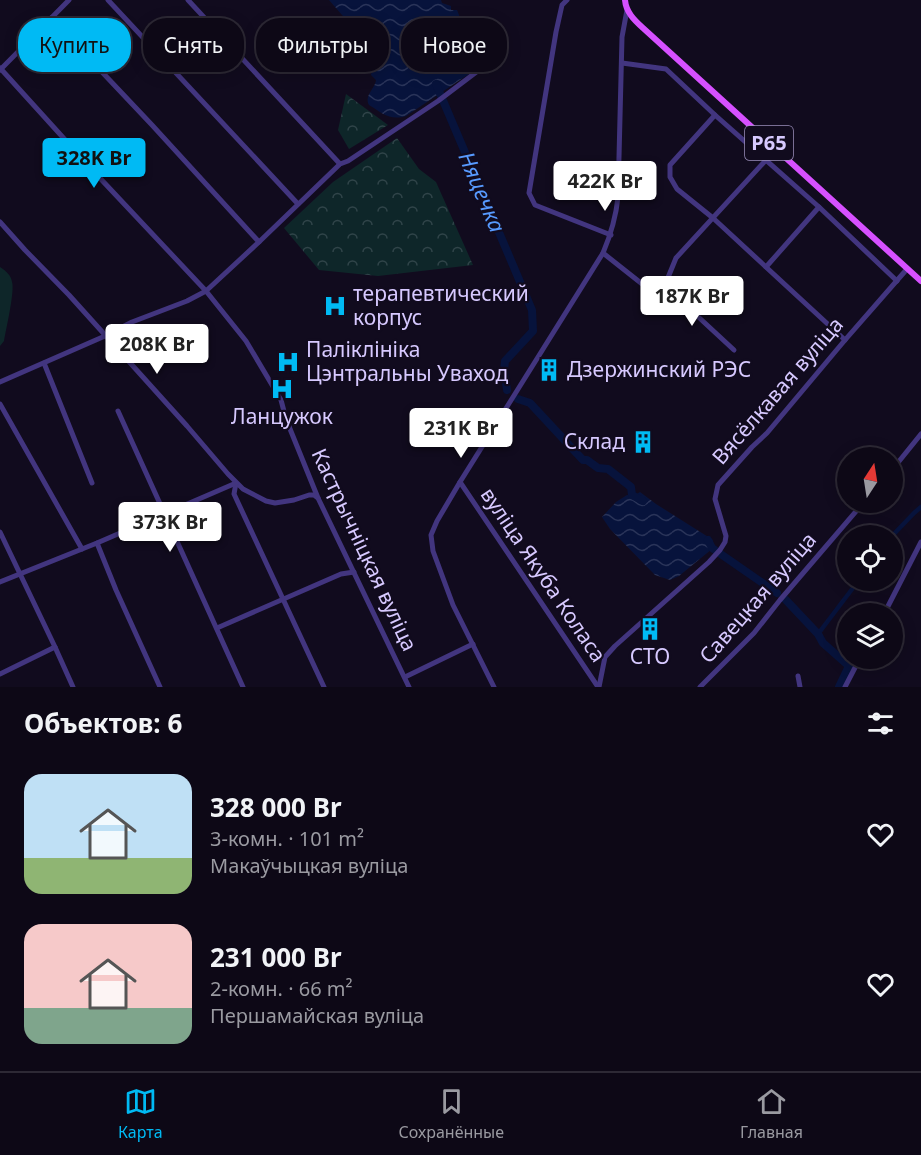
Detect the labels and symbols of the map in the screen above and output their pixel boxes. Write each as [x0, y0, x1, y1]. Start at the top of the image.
road number: Р65 [745, 126, 793, 160]
pin: 328K Br [39, 138, 149, 189]
water label: Няцечка [453, 147, 513, 237]
pin: 422K Br [550, 161, 660, 212]
pin: 187K Br [637, 276, 747, 327]
place label: терапевтический корпус [353, 279, 529, 331]
hospital icon: терапевтический корпус [322, 293, 348, 319]
street label: Вясёлкавая вуліца [705, 311, 849, 470]
pin: 208K Br [102, 324, 212, 375]
place label: Паліклініка Цэнтральны Уваход [306, 335, 508, 387]
hospital icon: Паліклініка Цэнтральны Уваход [275, 349, 301, 375]
place label: Дзержинский РЭС [567, 355, 751, 383]
building icon: Дзержинский РЭС [536, 357, 562, 383]
hospital icon: Ланцужок [269, 376, 295, 402]
place label: Ланцужок [231, 402, 333, 430]
pin: 231K Br [406, 408, 516, 459]
place label: Склад [564, 427, 625, 455]
building icon: Склад [630, 429, 656, 455]
street label: Кастрычніцкая вуліца [306, 444, 424, 655]
north arrow [837, 447, 903, 513]
street label: вуліца Якуба Коласа [475, 482, 613, 667]
pin: 373K Br [115, 502, 225, 553]
street label: Савецкая вуліца [693, 526, 822, 669]
building icon: СТО [637, 616, 663, 642]
place label: СТО [630, 642, 670, 670]

